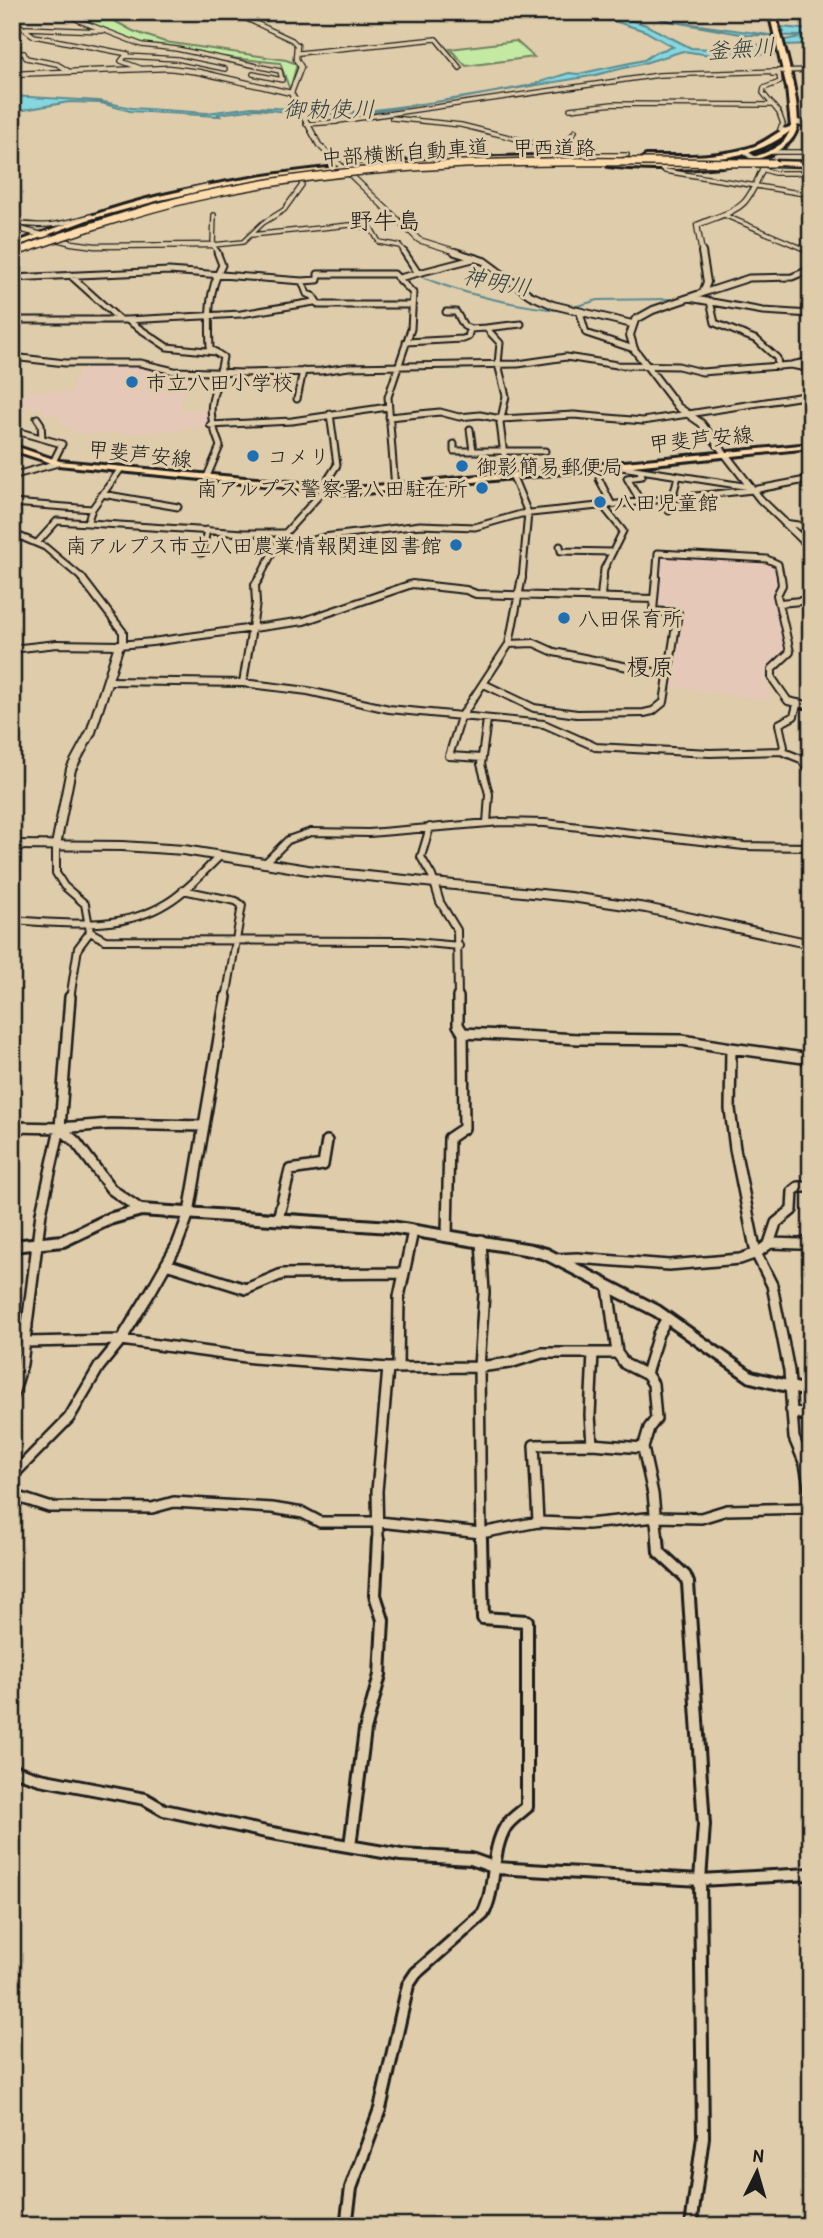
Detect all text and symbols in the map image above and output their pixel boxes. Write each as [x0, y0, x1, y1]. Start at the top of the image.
water label: 釜無川 [706, 30, 776, 66]
water label: 御勅使川 [283, 93, 375, 124]
street label: 中部横断自動車道 [320, 132, 490, 172]
street label: 甲西道路 [512, 133, 596, 162]
district label: 野牛島 [349, 204, 421, 236]
water label: 神明川 [460, 259, 534, 303]
place label: 市立八田小学校 [146, 368, 293, 397]
marker: 市立八田小学校 [124, 374, 140, 390]
street label: 甲斐芦安線 [647, 419, 755, 459]
street label: 甲斐芦安線 [86, 434, 194, 474]
place label: コメリ [267, 442, 330, 471]
marker: コメリ [245, 448, 261, 464]
place label: 御影簡易郵便局 [476, 452, 623, 481]
marker: 御影簡易郵便局 [454, 458, 470, 474]
place label: 南アルプス警察署八田駐在所 [197, 474, 468, 503]
marker: 南アルプス警察署八田駐在所 [474, 480, 490, 496]
place label: 八田児童館 [614, 488, 719, 517]
marker: 八田児童館 [592, 494, 608, 510]
place label: 南アルプス市立八田農業情報関連図書館 [66, 531, 442, 560]
marker: 南アルプス市立八田農業情報関連図書館 [448, 537, 464, 553]
place label: 八田保育所 [578, 604, 683, 633]
marker: 八田保育所 [556, 610, 572, 626]
district label: 榎原 [626, 650, 674, 682]
north arrow [722, 2136, 792, 2206]
text: N [752, 2142, 765, 2168]

